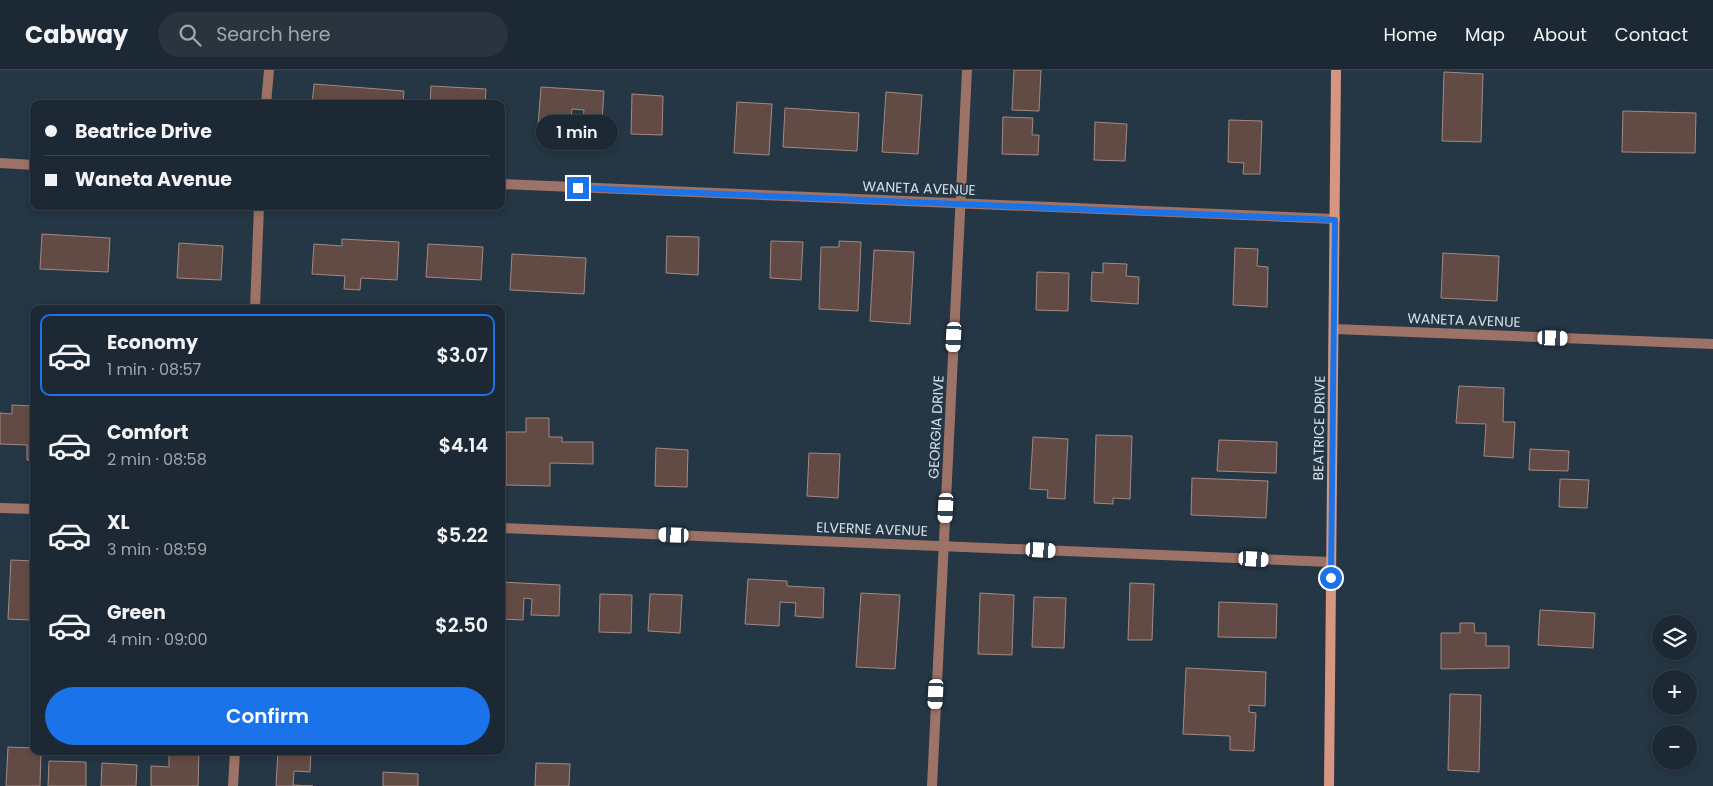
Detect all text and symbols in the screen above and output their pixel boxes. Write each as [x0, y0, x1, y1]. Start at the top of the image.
search box [158, 12, 508, 57]
text: Cabway [25, 18, 128, 51]
icon: search [176, 21, 204, 49]
text: Search here [216, 21, 331, 48]
text: Home [1383, 22, 1437, 47]
text: Map [1465, 22, 1505, 47]
text: About [1533, 22, 1587, 47]
text: Contact [1615, 22, 1688, 47]
callout: 1 min [537, 116, 619, 150]
text: Beatrice Drive [75, 118, 212, 145]
text: 1 min [556, 121, 598, 144]
text: Waneta Avenue [75, 166, 232, 193]
street label: WANETA AVENUE [862, 176, 976, 200]
route end [567, 177, 589, 199]
street label: WANETA AVENUE [1407, 308, 1521, 332]
car [945, 322, 962, 352]
text: Economy [107, 329, 198, 356]
car [1537, 330, 1568, 346]
icon: car [47, 333, 92, 378]
text: $3.07 [437, 342, 488, 369]
text: 1 min · 08:57 [107, 358, 201, 381]
street label: GEORGIA DRIVE [923, 375, 949, 479]
street label: BEATRICE DRIVE [1308, 375, 1330, 481]
text: Comfort [107, 419, 189, 446]
icon: car [47, 423, 92, 468]
text: $4.14 [439, 432, 488, 459]
text: 2 min · 08:58 [107, 448, 207, 471]
car [937, 493, 954, 523]
text: XL [107, 509, 130, 536]
icon: car [47, 513, 92, 558]
street label: ELVERNE AVENUE [816, 517, 928, 541]
text: $5.22 [437, 522, 488, 549]
car [658, 527, 689, 543]
text: 3 min · 08:59 [107, 538, 207, 561]
car [1025, 542, 1056, 558]
car [1238, 551, 1269, 567]
route start [1320, 567, 1342, 589]
text: Green [107, 599, 166, 626]
icon: car [47, 603, 92, 648]
text: $2.50 [435, 612, 488, 639]
map controls [1652, 615, 1697, 770]
button: layers [1652, 615, 1697, 660]
text: 4 min · 09:00 [107, 628, 208, 651]
button: + [1652, 670, 1697, 715]
car [927, 679, 944, 709]
button: Confirm [45, 687, 490, 745]
button: − [1652, 725, 1697, 770]

